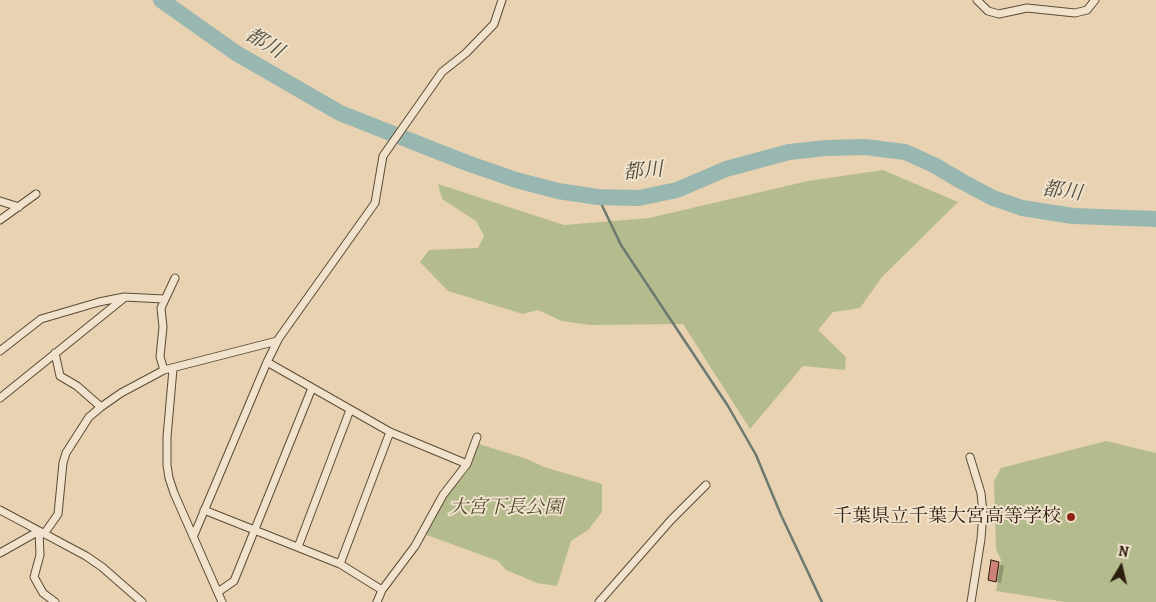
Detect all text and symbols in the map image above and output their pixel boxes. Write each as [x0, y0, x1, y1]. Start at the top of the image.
water label: 都川 [241, 23, 287, 65]
water label: 都川 [622, 158, 664, 186]
water label: 都川 [1041, 178, 1083, 206]
park label: 大宮下長公園 [449, 497, 563, 519]
place label: 千葉県立千葉大宮高等学校 [833, 506, 1061, 528]
marker: 千葉県立千葉大宮高等学校 [1065, 511, 1077, 523]
north arrow [1096, 542, 1146, 592]
text: N [1117, 542, 1130, 562]

